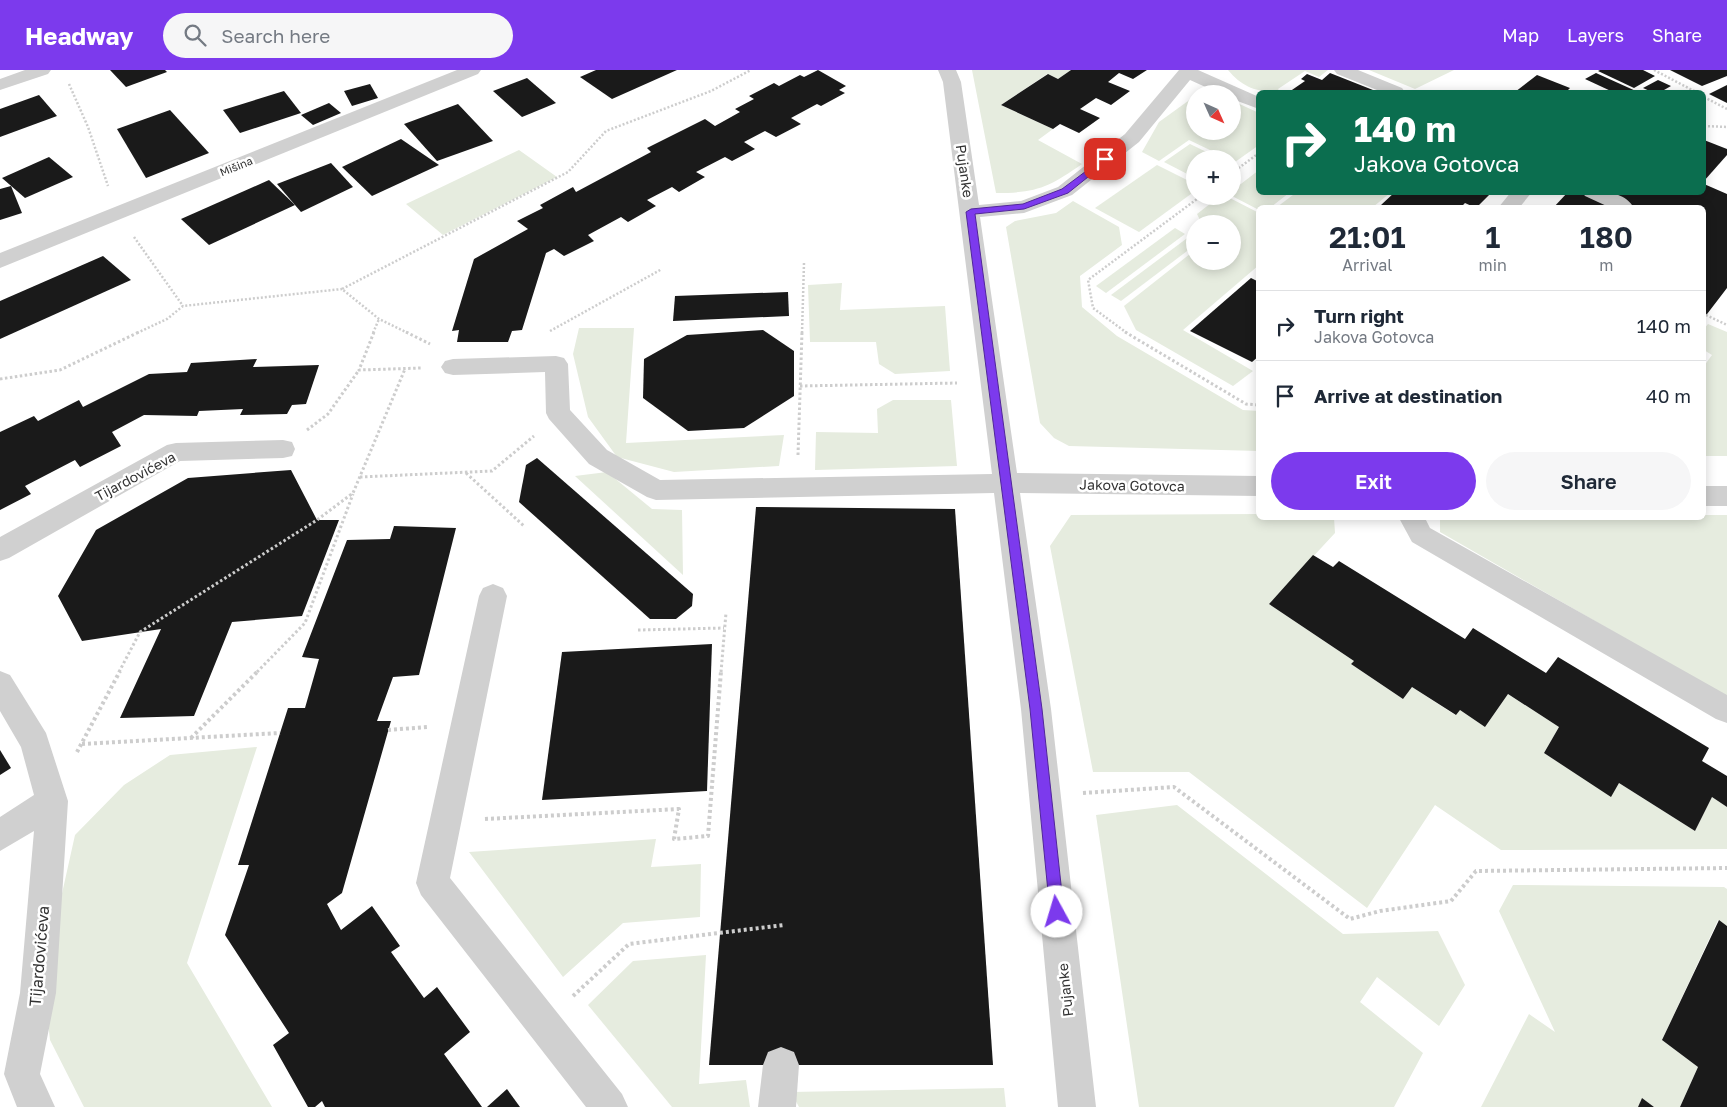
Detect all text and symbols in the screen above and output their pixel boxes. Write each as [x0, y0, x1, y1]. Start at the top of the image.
search box [163, 13, 513, 58]
text: Headway [25, 21, 133, 50]
icon: search [181, 21, 209, 49]
text: Search here [221, 24, 330, 47]
text: Map [1502, 24, 1539, 46]
text: Layers [1567, 24, 1624, 46]
text: Share [1652, 24, 1702, 46]
north arrow [1186, 85, 1241, 140]
map controls [1186, 85, 1241, 270]
text: 140 m [1354, 108, 1456, 150]
icon: right [1271, 110, 1336, 175]
pin [1084, 138, 1126, 180]
street label: Pujanke [953, 143, 977, 199]
icon: arrive [1091, 145, 1119, 173]
button: + [1186, 150, 1241, 205]
text: Jakova Gotovca [1354, 150, 1520, 177]
street label: Mišina [218, 154, 254, 178]
button: − [1186, 215, 1241, 270]
text: 21:01 [1329, 219, 1406, 255]
text: 1 [1485, 219, 1500, 255]
text: 180 [1580, 219, 1633, 255]
text: Arrival [1342, 255, 1392, 275]
text: min [1479, 255, 1507, 275]
text: m [1599, 255, 1614, 275]
text: Turn right [1314, 304, 1404, 327]
icon: right [1271, 312, 1299, 340]
text: 140 m [1637, 314, 1691, 337]
text: Jakova Gotovca [1314, 327, 1434, 347]
icon: arrive [1271, 382, 1299, 410]
text: Arrive at destination [1314, 384, 1502, 407]
text: 40 m [1646, 384, 1691, 407]
street label: Tijardovićeva [92, 448, 178, 504]
button: Exit [1271, 452, 1476, 510]
button: Share [1486, 452, 1691, 510]
street label: Jakova Gotovca [1079, 476, 1185, 494]
position arrow [1030, 885, 1082, 937]
street label: Tijardovićeva [25, 905, 53, 1007]
street label: Pujanke [1054, 962, 1076, 1018]

